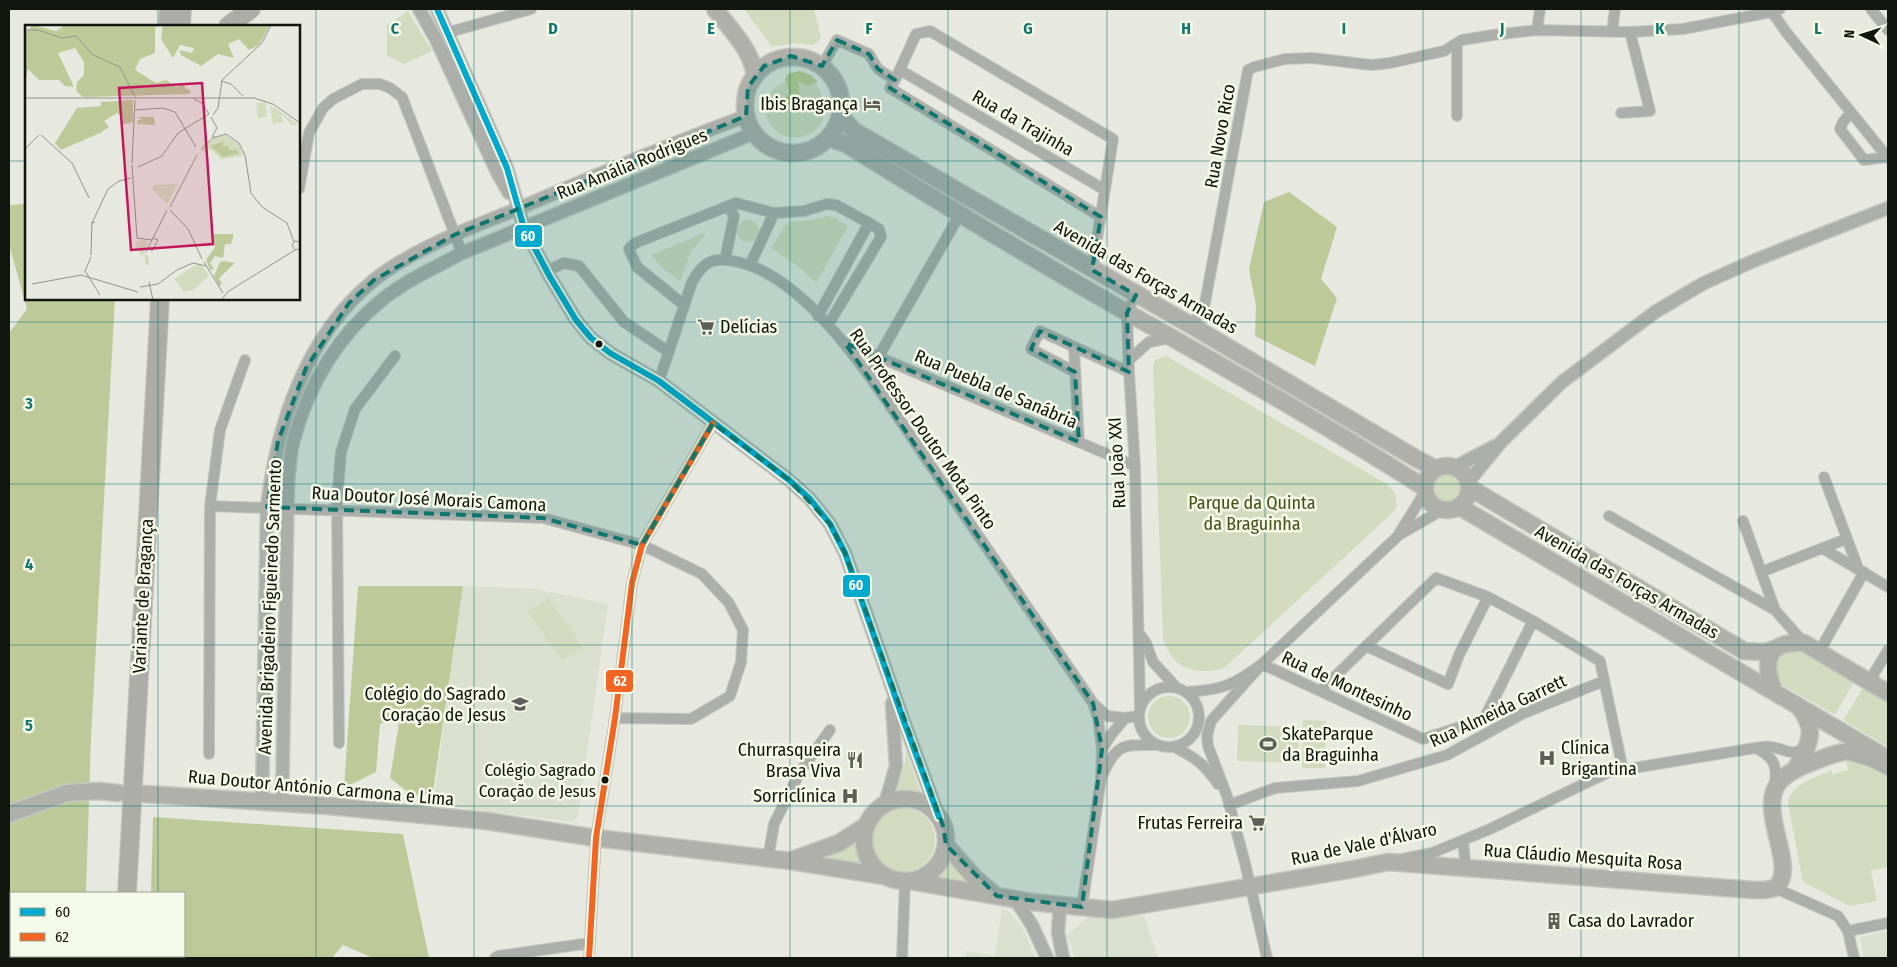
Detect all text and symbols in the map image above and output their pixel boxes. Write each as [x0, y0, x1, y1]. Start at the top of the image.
north arrow [1837, 10, 1887, 60]
text: C [391, 19, 400, 38]
text: D [548, 19, 558, 38]
text: E [707, 19, 715, 38]
text: F [865, 19, 873, 38]
text: G [1023, 19, 1033, 38]
text: H [1181, 19, 1191, 38]
text: I [1342, 19, 1346, 38]
text: J [1499, 19, 1504, 38]
text: K [1655, 19, 1665, 38]
text: L [1814, 19, 1822, 38]
inset map [25, 25, 300, 300]
text: N [1841, 29, 1858, 39]
street label: Rua Novo Rico [1200, 82, 1240, 190]
street label: Rua da Trajinha [968, 85, 1078, 161]
place label: Ibis Bragança [760, 93, 858, 115]
hotel icon: Ibis Bragança [862, 94, 882, 114]
street label: Rua Amália Rodrigues [554, 124, 711, 204]
street label: Avenida das Forças Armadas [1050, 215, 1242, 339]
line badge: 60 [514, 224, 543, 248]
text: 60 [521, 228, 536, 245]
place label: Delícias [720, 316, 778, 338]
supermarket icon: Delícias [696, 317, 716, 337]
street label: Rua Professor Doutor Mota Pinto [845, 324, 1001, 534]
unlabelled marker [594, 339, 604, 349]
street label: Rua Puebla de Sanábria [911, 345, 1081, 433]
text: 3 [24, 394, 33, 413]
street label: Rua João XXI [1104, 417, 1130, 509]
street label: Avenida Brigadeiro Figueiredo Sarmento [254, 459, 286, 755]
street label: Rua Doutor José Morais Camona [311, 482, 547, 516]
park label: Parque da Quinta da Braguinha [1188, 492, 1316, 535]
street label: Variante de Bragança [128, 518, 158, 674]
street label: Avenida das Forças Armadas [1531, 520, 1723, 644]
text: 4 [25, 555, 33, 574]
line badge: 60 [842, 574, 871, 598]
text: 60 [849, 577, 864, 594]
street label: Rua de Montesinho [1278, 646, 1416, 726]
line badge: 62 [605, 669, 634, 693]
street label: Rua Almeida Garrett [1426, 670, 1570, 752]
text: 62 [613, 673, 627, 690]
place label: Colégio do Sagrado Coração de Jesus [364, 683, 506, 726]
school or university icon: Colégio do Sagrado Coração de Jesus [510, 694, 530, 714]
text: 5 [25, 716, 33, 735]
place label: SkateParque da Braguinha [1282, 723, 1379, 766]
sports icon: SkateParque da Braguinha [1258, 734, 1278, 754]
place label: Clínica Brigantina [1561, 737, 1637, 780]
place label: Churrasqueira Brasa Viva [738, 739, 841, 782]
hospital icon: Clínica Brigantina [1537, 748, 1557, 768]
restaurant icon: Churrasqueira Brasa Viva [845, 750, 865, 770]
place label: Colégio Sagrado Coração de Jesus [479, 760, 596, 802]
street label: Rua Doutor António Carmona e Lima [187, 765, 455, 811]
marker: Colégio Sagrado Coração de Jesus [600, 775, 610, 785]
place label: Sorriclínica [753, 785, 836, 807]
hospital icon: Sorriclínica [840, 786, 860, 806]
place label: Frutas Ferreira [1138, 812, 1243, 834]
supermarket icon: Frutas Ferreira [1247, 813, 1267, 833]
street label: Rua de Vale d'Álvaro [1289, 817, 1439, 870]
street label: Rua Cláudio Mesquita Rosa [1483, 839, 1683, 875]
legend [10, 892, 185, 957]
text: 60 [55, 903, 70, 921]
place label: Casa do Lavrador [1568, 910, 1695, 932]
building icon: Casa do Lavrador [1544, 911, 1564, 931]
text: 62 [55, 928, 69, 946]

